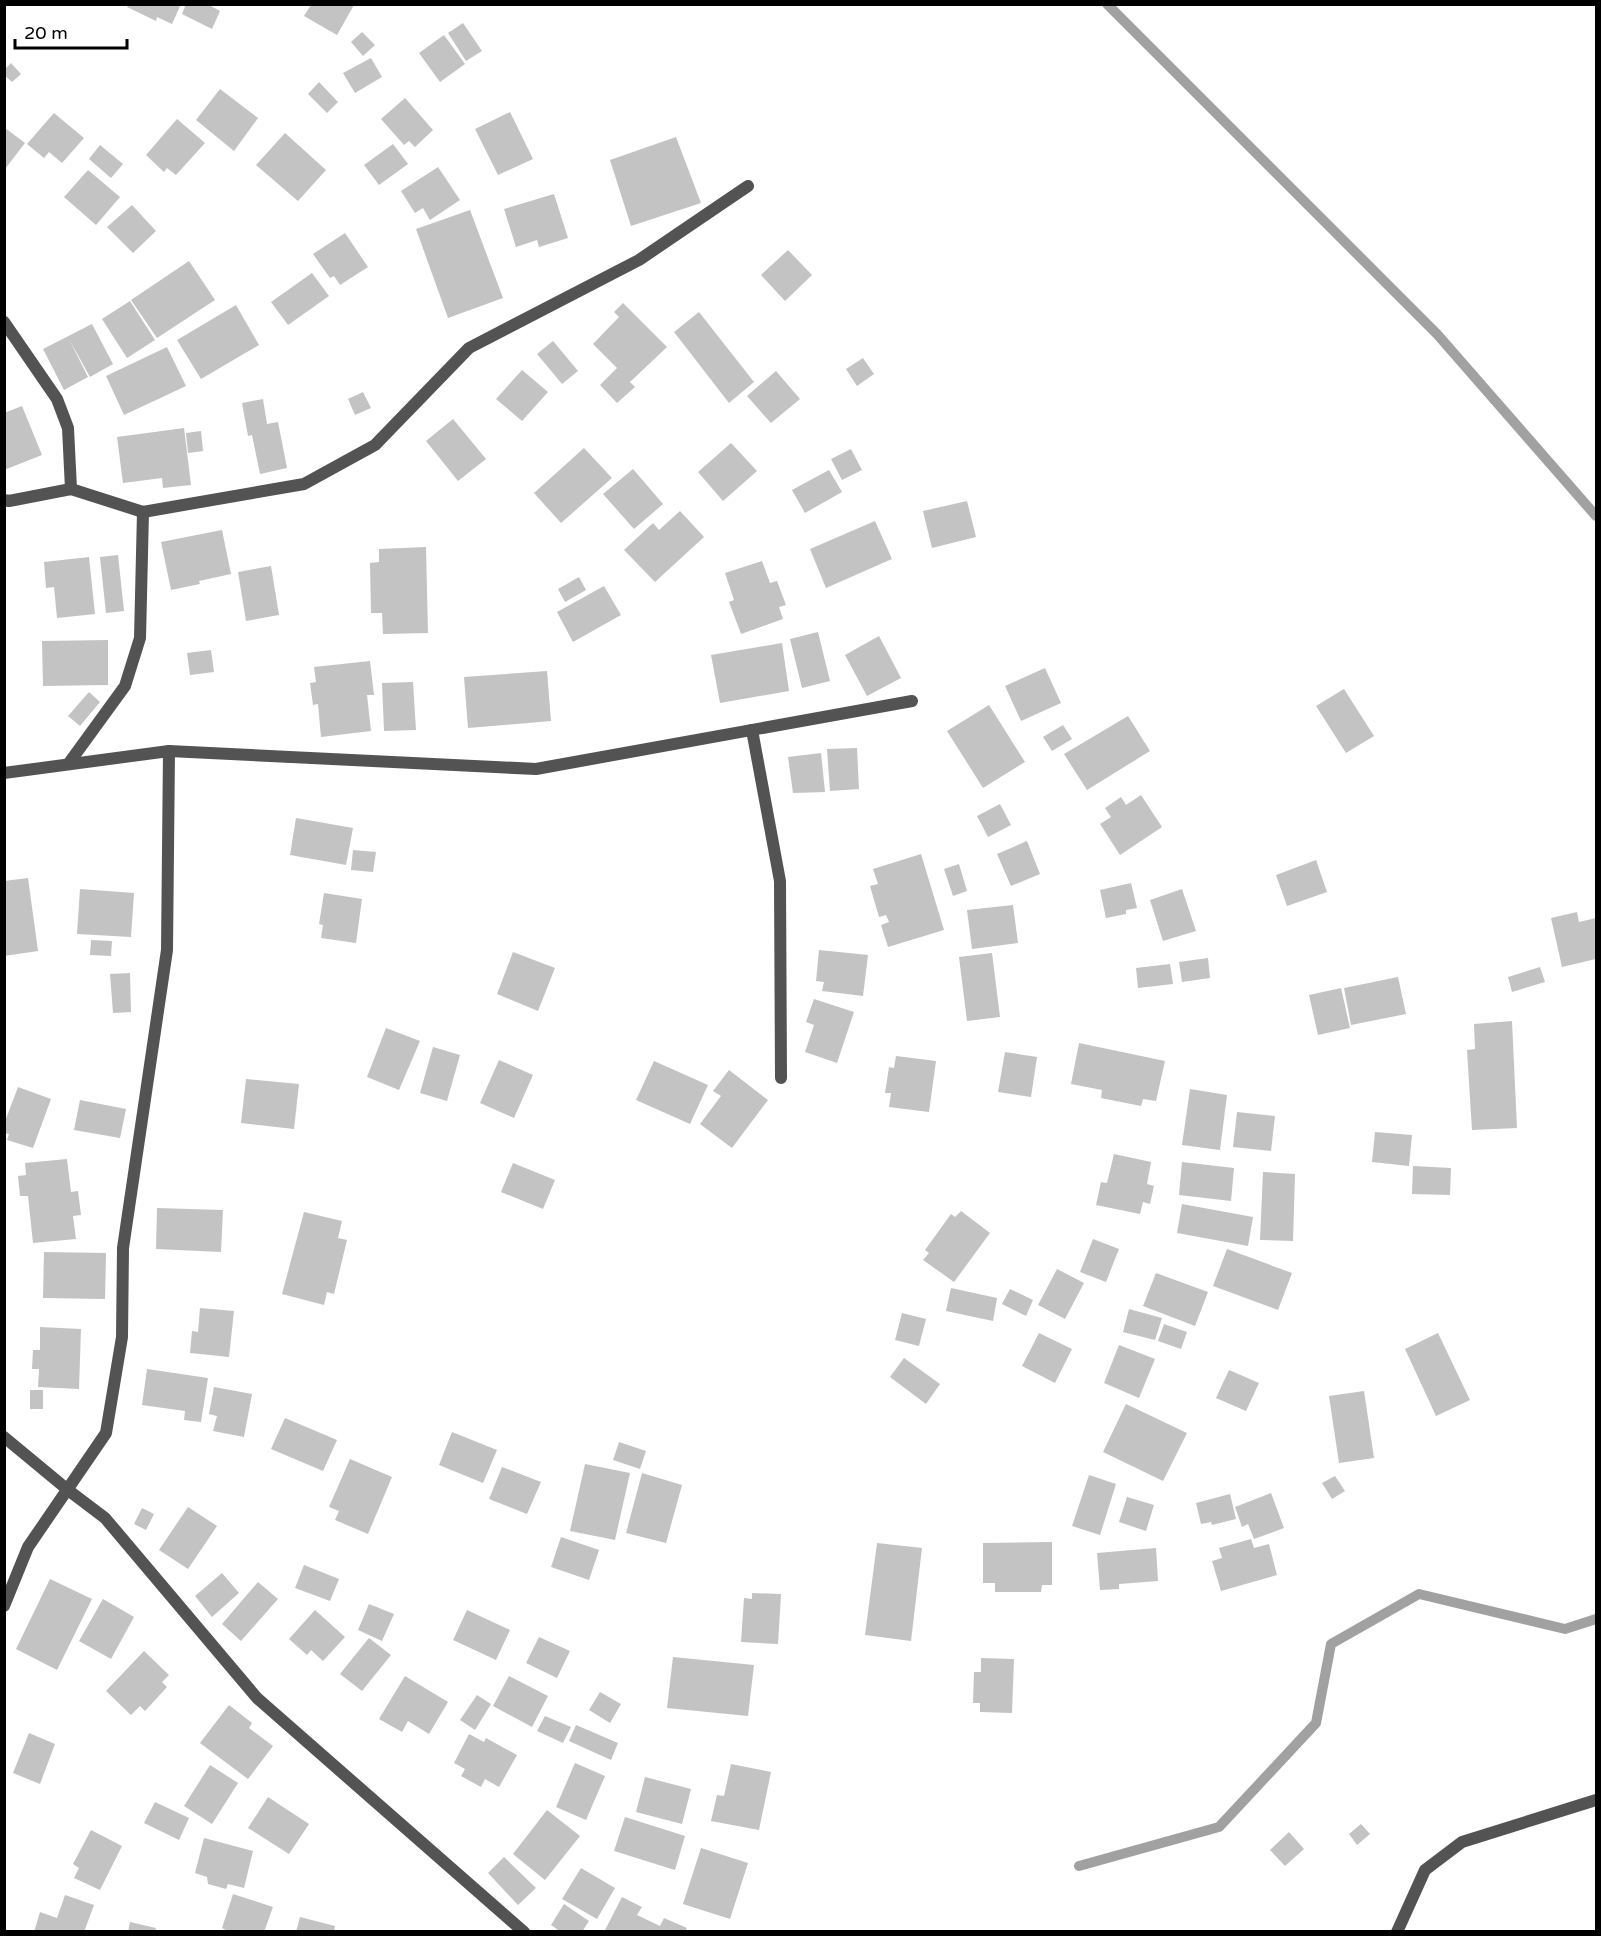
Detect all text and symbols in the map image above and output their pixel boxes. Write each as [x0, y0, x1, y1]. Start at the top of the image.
scale bar [15, 12, 128, 50]
text: 20 m [24, 22, 68, 44]

